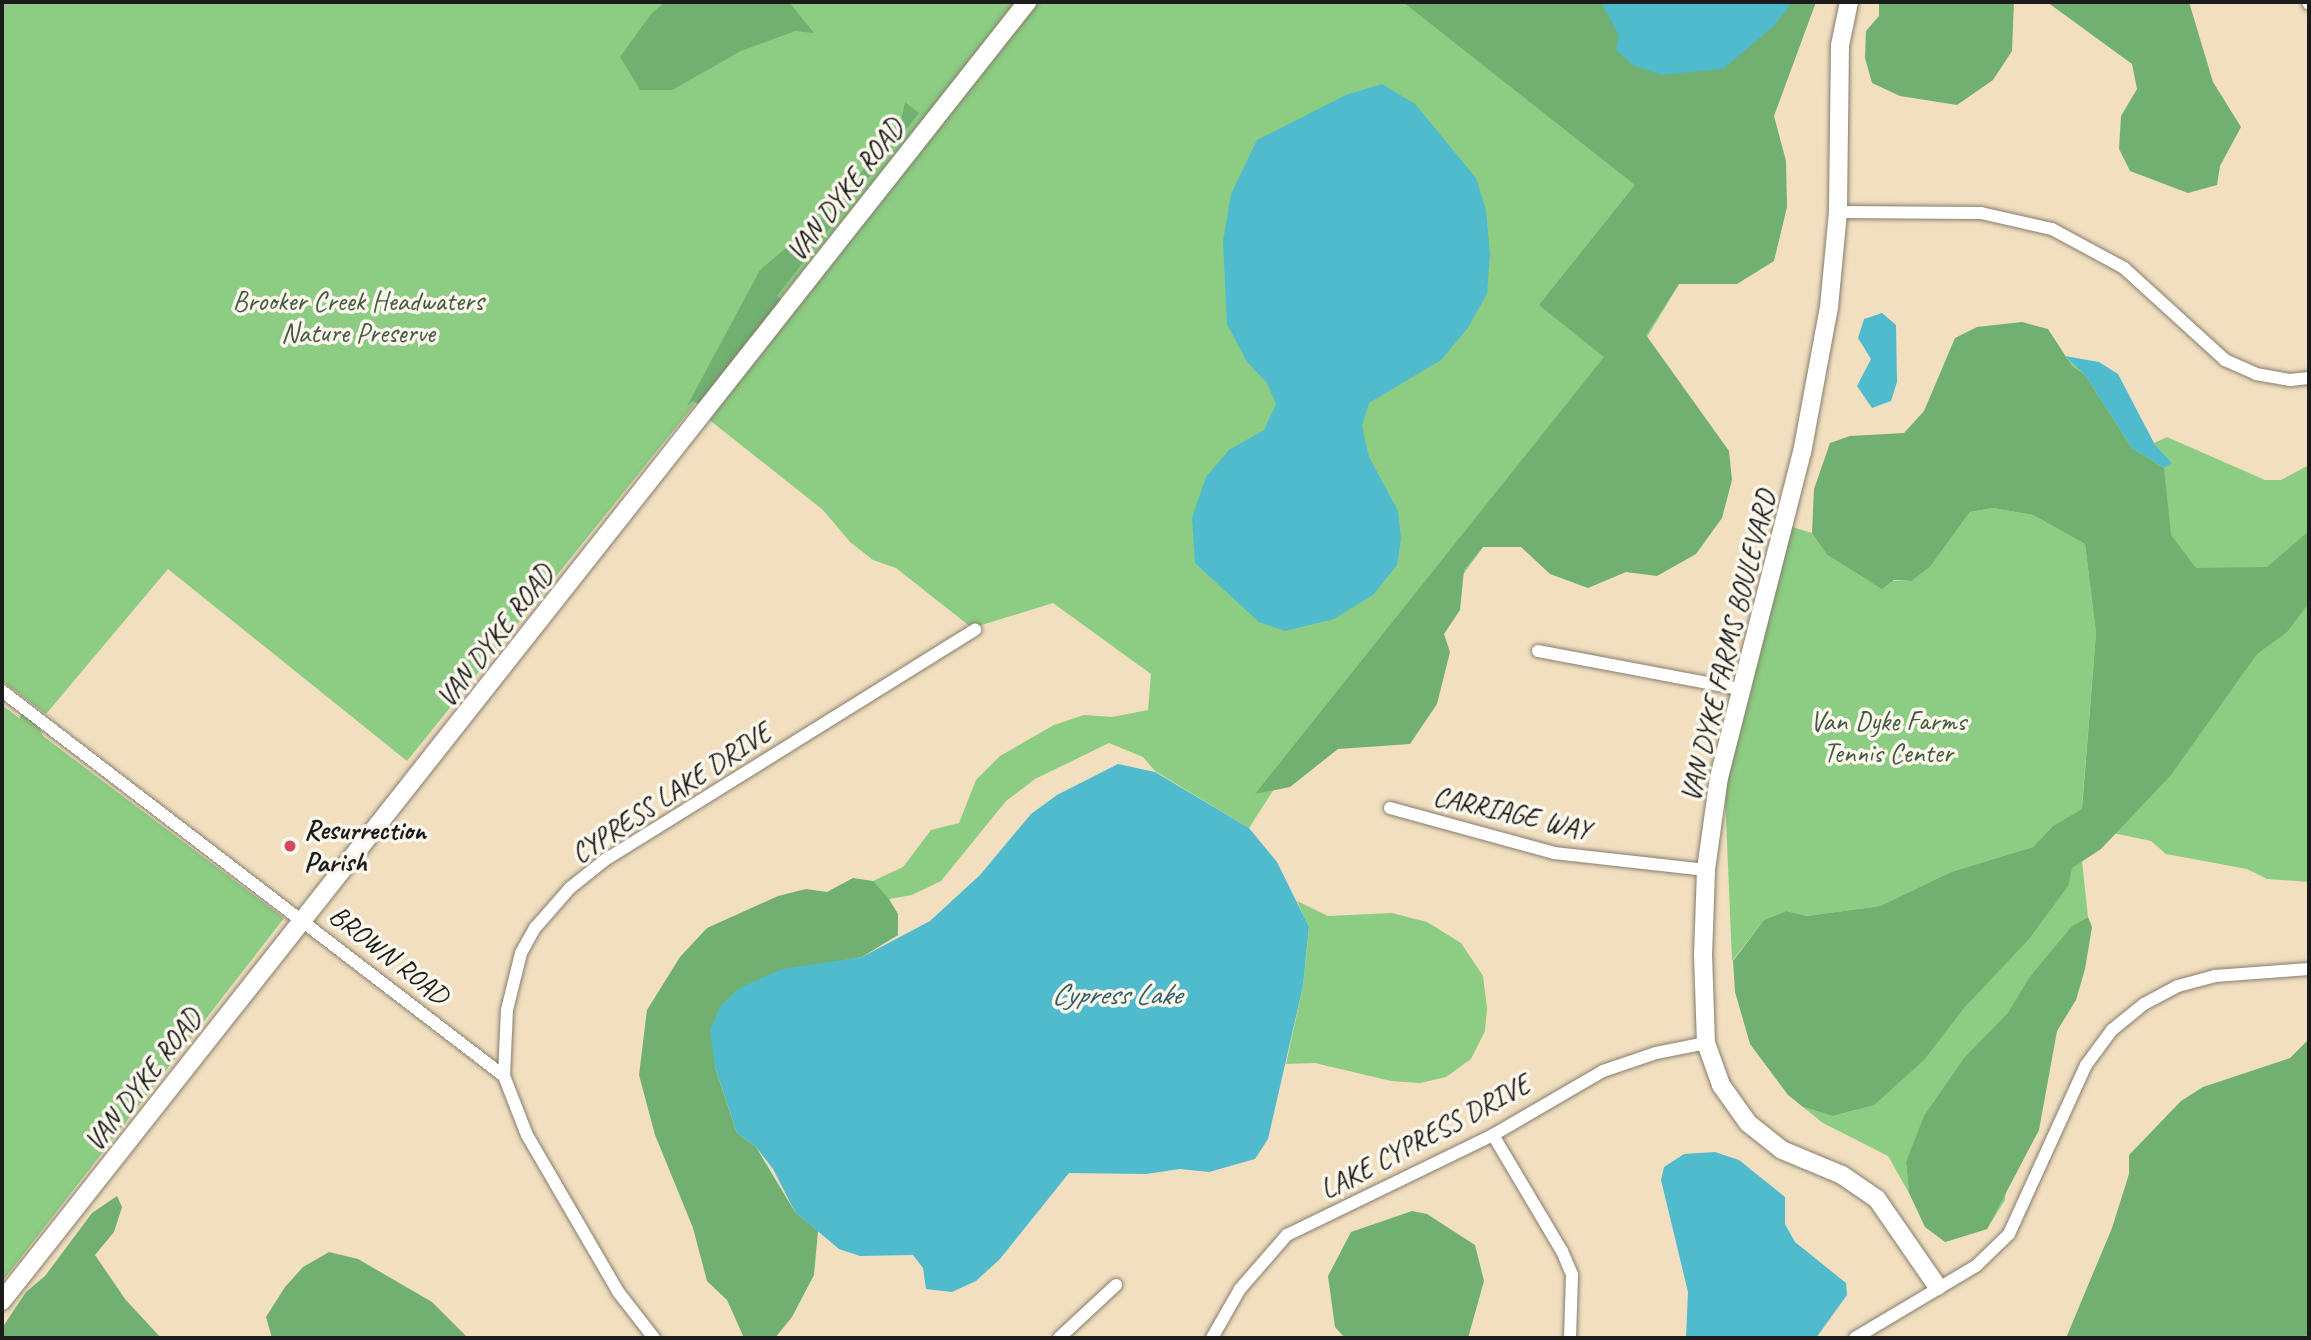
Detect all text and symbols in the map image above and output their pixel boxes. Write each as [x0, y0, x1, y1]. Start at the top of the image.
street label: VAN DYKE ROAD [779, 112, 911, 268]
park label: Brooker Creek Headwaters Nature Preserve [233, 284, 483, 350]
street label: VAN DYKE FARMS BOULEVARD [1673, 488, 1783, 804]
street label: VAN DYKE ROAD [429, 558, 561, 714]
park label: Van Dyke Farms Tennis Center [1810, 704, 1966, 770]
street label: CYPRESS LAKE DRIVE [565, 716, 777, 870]
street label: CARRIAGE WAY [1430, 779, 1594, 847]
place label: Resurrection Parish [304, 813, 426, 879]
marker: Resurrection Parish [282, 838, 298, 854]
street label: BROWN ROAD [322, 897, 456, 1013]
water label: Cypress Lake [1051, 976, 1181, 1012]
street label: VAN DYKE ROAD [77, 1002, 209, 1158]
street label: LAKE CYPRESS DRIVE [1315, 1068, 1535, 1206]

